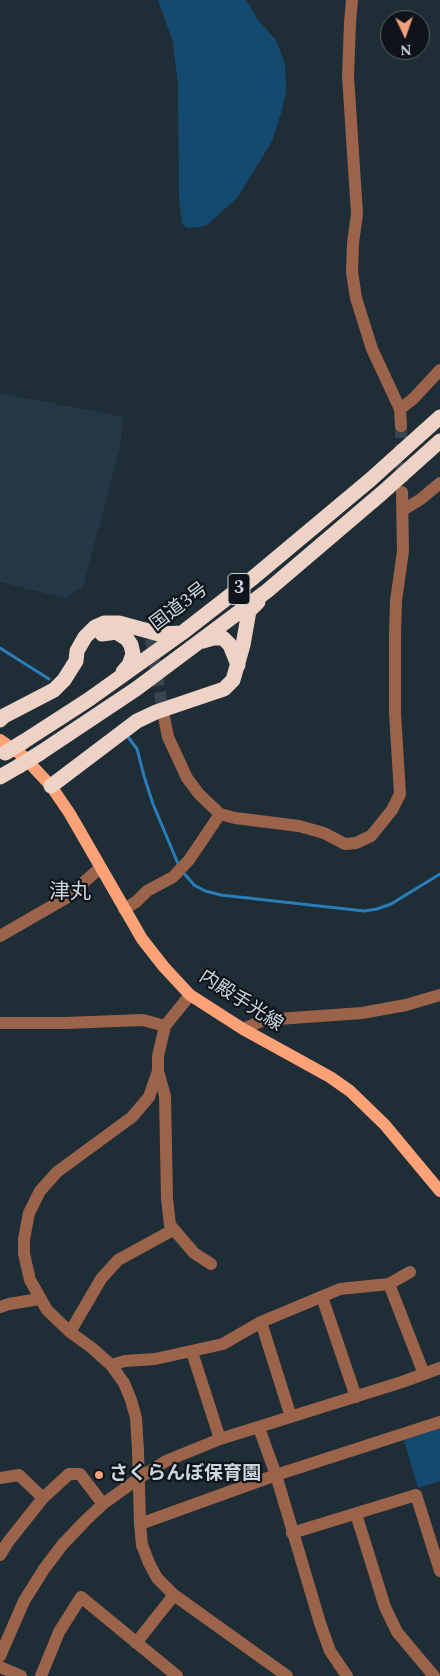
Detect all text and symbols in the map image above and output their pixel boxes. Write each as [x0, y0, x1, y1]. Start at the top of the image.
north arrow [380, 10, 430, 60]
text: N [399, 39, 412, 60]
road number: 3 [228, 574, 250, 604]
street label: 国道3号 [147, 579, 213, 637]
district label: 津丸 [49, 881, 91, 907]
street label: 内殿手光線 [194, 967, 286, 1037]
place label: さくらんぼ保育園 [109, 1464, 261, 1486]
marker: さくらんぼ保育園 [93, 1469, 105, 1481]

